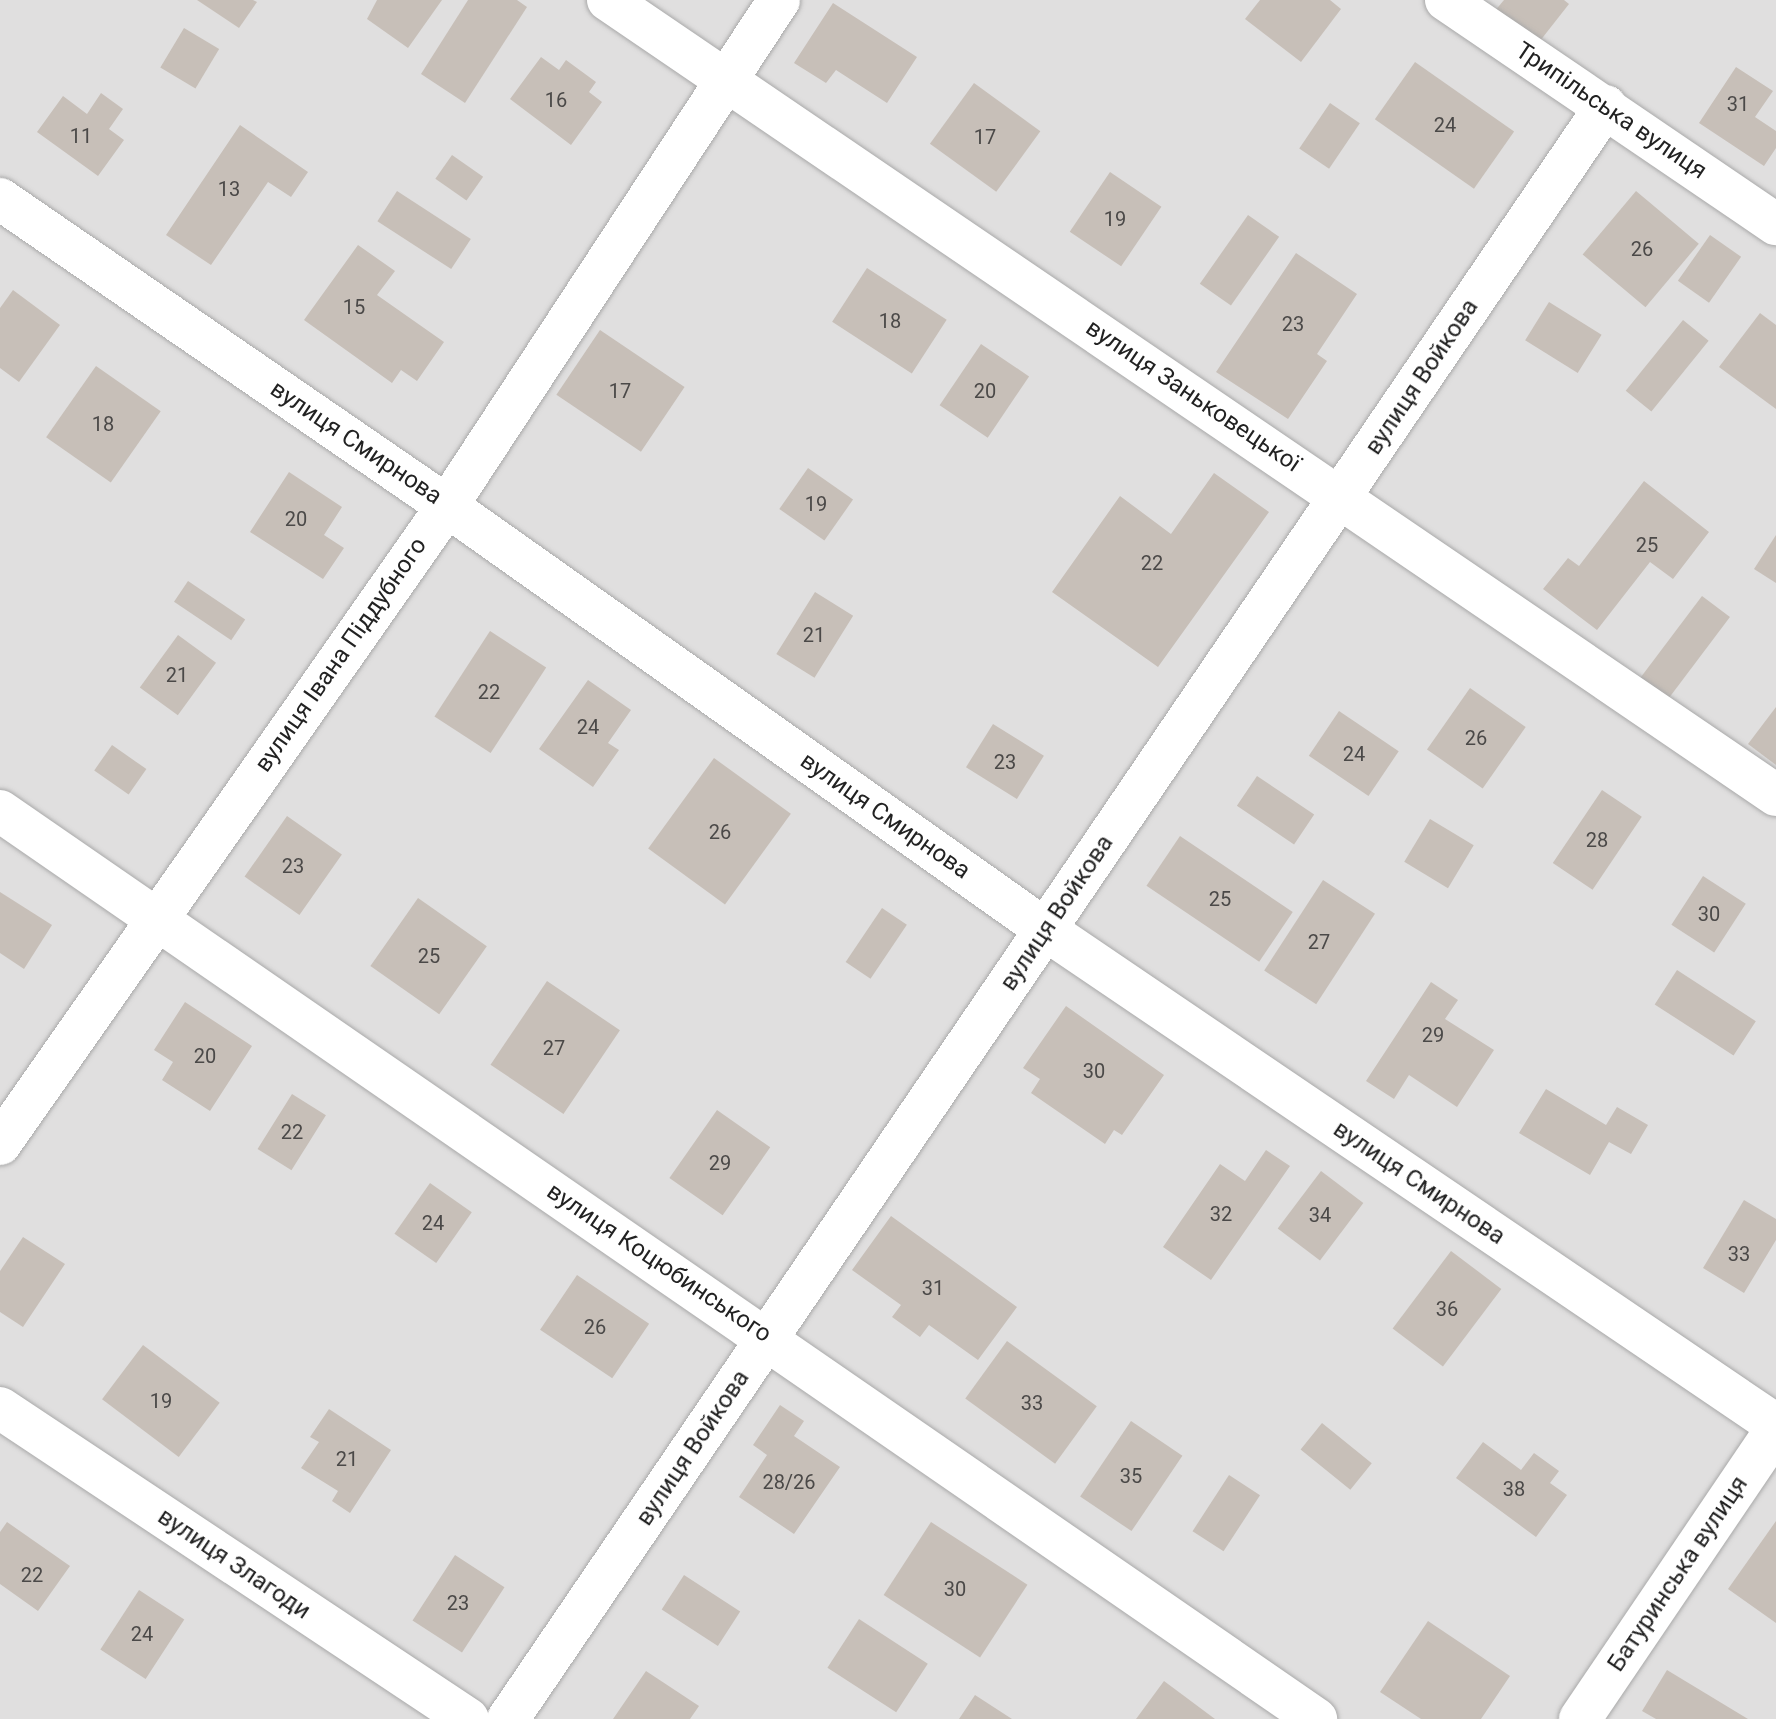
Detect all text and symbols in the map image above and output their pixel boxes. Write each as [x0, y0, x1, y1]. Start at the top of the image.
street label: Трипільська вулиця [1510, 36, 1712, 186]
house number: 16 [545, 88, 567, 112]
house number: 31 [1727, 92, 1749, 116]
house number: 24 [1434, 113, 1456, 137]
house number: 11 [70, 124, 92, 148]
house number: 17 [974, 125, 996, 149]
house number: 13 [218, 177, 240, 201]
house number: 19 [1104, 207, 1126, 231]
house number: 26 [1631, 237, 1653, 261]
street label: вулиця Войкова [1359, 294, 1485, 460]
house number: 15 [343, 295, 365, 319]
house number: 18 [879, 309, 901, 333]
house number: 23 [1282, 312, 1304, 336]
street label: вулиця Заньковецької [1080, 314, 1306, 478]
street label: вулиця Смирнова [265, 375, 447, 511]
house number: 17 [609, 379, 631, 403]
house number: 20 [974, 379, 996, 403]
house number: 18 [92, 412, 114, 436]
house number: 19 [805, 492, 827, 516]
house number: 20 [285, 507, 307, 531]
street label: вулиця Івана Піддубного [249, 532, 433, 778]
house number: 25 [1636, 533, 1658, 557]
house number: 22 [1141, 551, 1163, 575]
house number: 21 [803, 623, 825, 647]
house number: 21 [166, 663, 188, 687]
house number: 22 [478, 680, 500, 704]
house number: 24 [577, 715, 599, 739]
house number: 26 [1465, 726, 1487, 750]
house number: 24 [1343, 742, 1365, 766]
street label: вулиця Смирнова [795, 747, 975, 885]
house number: 23 [994, 750, 1016, 774]
house number: 26 [709, 820, 731, 844]
house number: 28 [1586, 828, 1608, 852]
street label: вулиця Войкова [994, 830, 1120, 996]
house number: 23 [282, 854, 304, 878]
house number: 25 [1209, 887, 1231, 911]
house number: 30 [1698, 902, 1720, 926]
house number: 27 [1308, 930, 1330, 954]
house number: 25 [418, 944, 440, 968]
house number: 29 [1422, 1023, 1444, 1047]
house number: 27 [543, 1036, 565, 1060]
house number: 20 [194, 1044, 216, 1068]
house number: 30 [1083, 1059, 1105, 1083]
street label: вулиця Смирнова [1328, 1115, 1510, 1251]
house number: 22 [281, 1120, 303, 1144]
house number: 29 [709, 1151, 731, 1175]
street label: вулиця Коцюбинського [541, 1177, 777, 1349]
house number: 32 [1210, 1202, 1232, 1226]
house number: 34 [1309, 1203, 1331, 1227]
house number: 24 [422, 1211, 444, 1235]
house number: 33 [1728, 1242, 1750, 1266]
house number: 31 [922, 1276, 944, 1300]
house number: 36 [1436, 1297, 1458, 1321]
house number: 26 [584, 1315, 606, 1339]
street label: вулиця Войкова [630, 1365, 756, 1531]
house number: 19 [150, 1389, 172, 1413]
house number: 33 [1021, 1391, 1043, 1415]
house number: 21 [336, 1447, 358, 1471]
house number: 35 [1120, 1464, 1142, 1488]
house number: 28/26 [762, 1470, 816, 1494]
street label: Батуринська вулиця [1602, 1471, 1754, 1677]
house number: 38 [1503, 1477, 1525, 1501]
street label: вулиця Злагоди [152, 1502, 316, 1626]
house number: 22 [21, 1563, 43, 1587]
house number: 30 [944, 1577, 966, 1601]
house number: 23 [447, 1591, 469, 1615]
house number: 24 [131, 1622, 153, 1646]

